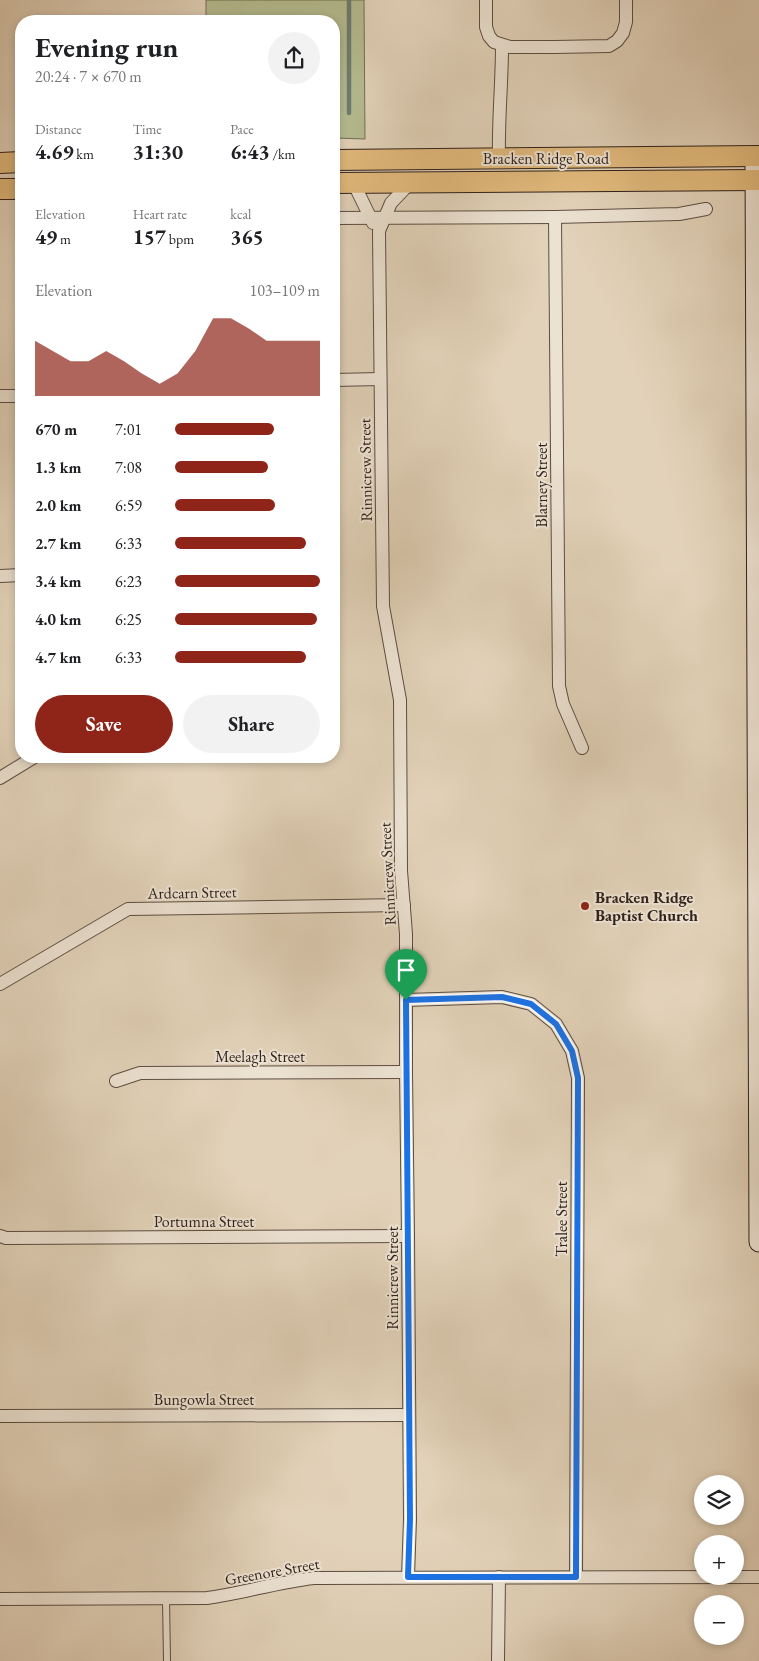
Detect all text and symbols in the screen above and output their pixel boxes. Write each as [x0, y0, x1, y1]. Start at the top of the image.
text: Evening run [35, 29, 178, 65]
button: share [268, 32, 320, 84]
text: 20:24 · 7 × 670 m [35, 66, 142, 87]
text: Distance [35, 120, 82, 138]
text: Time [133, 120, 162, 138]
text: Pace [230, 120, 254, 138]
text: 4.69 [35, 138, 74, 165]
text: 31:30 [133, 138, 183, 165]
text: 6:43 [230, 138, 270, 165]
text: km [74, 145, 94, 163]
text: /km [270, 145, 295, 163]
street label: Bracken Ridge Road [483, 148, 610, 169]
text: Elevation [35, 205, 85, 223]
text: Heart rate [133, 205, 187, 223]
text: kcal [230, 205, 251, 223]
text: 49 [35, 223, 57, 250]
text: 157 [133, 223, 166, 250]
text: 365 [230, 223, 264, 250]
text: m [57, 230, 71, 248]
text: bpm [166, 230, 194, 248]
text: Elevation [35, 280, 93, 301]
text: 103–109 m [249, 280, 320, 301]
street label: Rinnicrew Street [354, 418, 377, 522]
text: 670 m [35, 419, 77, 440]
text: 7:01 [115, 419, 142, 440]
street label: Blarney Street [531, 442, 552, 528]
text: 1.3 km [35, 457, 81, 478]
text: 7:08 [115, 457, 142, 478]
text: 2.0 km [35, 495, 81, 516]
text: 6:59 [115, 495, 142, 516]
text: 2.7 km [35, 533, 81, 554]
text: 6:33 [115, 533, 142, 554]
text: 3.4 km [35, 571, 81, 592]
text: 6:23 [115, 571, 142, 592]
text: 4.0 km [35, 609, 81, 630]
text: 6:25 [115, 609, 142, 630]
text: 4.7 km [35, 647, 81, 668]
text: 6:33 [115, 647, 142, 668]
button: Save [35, 695, 173, 753]
button: Share [183, 695, 320, 753]
street label: Rinnicrew Street [374, 822, 401, 926]
street label: Ardcarn Street [146, 881, 237, 904]
place label: Bracken Ridge Baptist Church [595, 887, 698, 926]
marker: Bracken Ridge Baptist Church [579, 900, 591, 912]
pin [385, 949, 427, 1000]
icon: arrive [392, 956, 420, 984]
street label: Meelagh Street [215, 1046, 305, 1067]
street label: Tralee Street [551, 1181, 572, 1257]
street label: Portumna Street [154, 1211, 254, 1232]
street label: Rinnicrew Street [382, 1226, 403, 1330]
street label: Bungowla Street [154, 1389, 254, 1410]
map controls [694, 1475, 744, 1645]
button: layers [694, 1475, 744, 1525]
button: + [694, 1535, 744, 1585]
street label: Greenore Street [223, 1553, 321, 1590]
button: − [694, 1595, 744, 1645]

